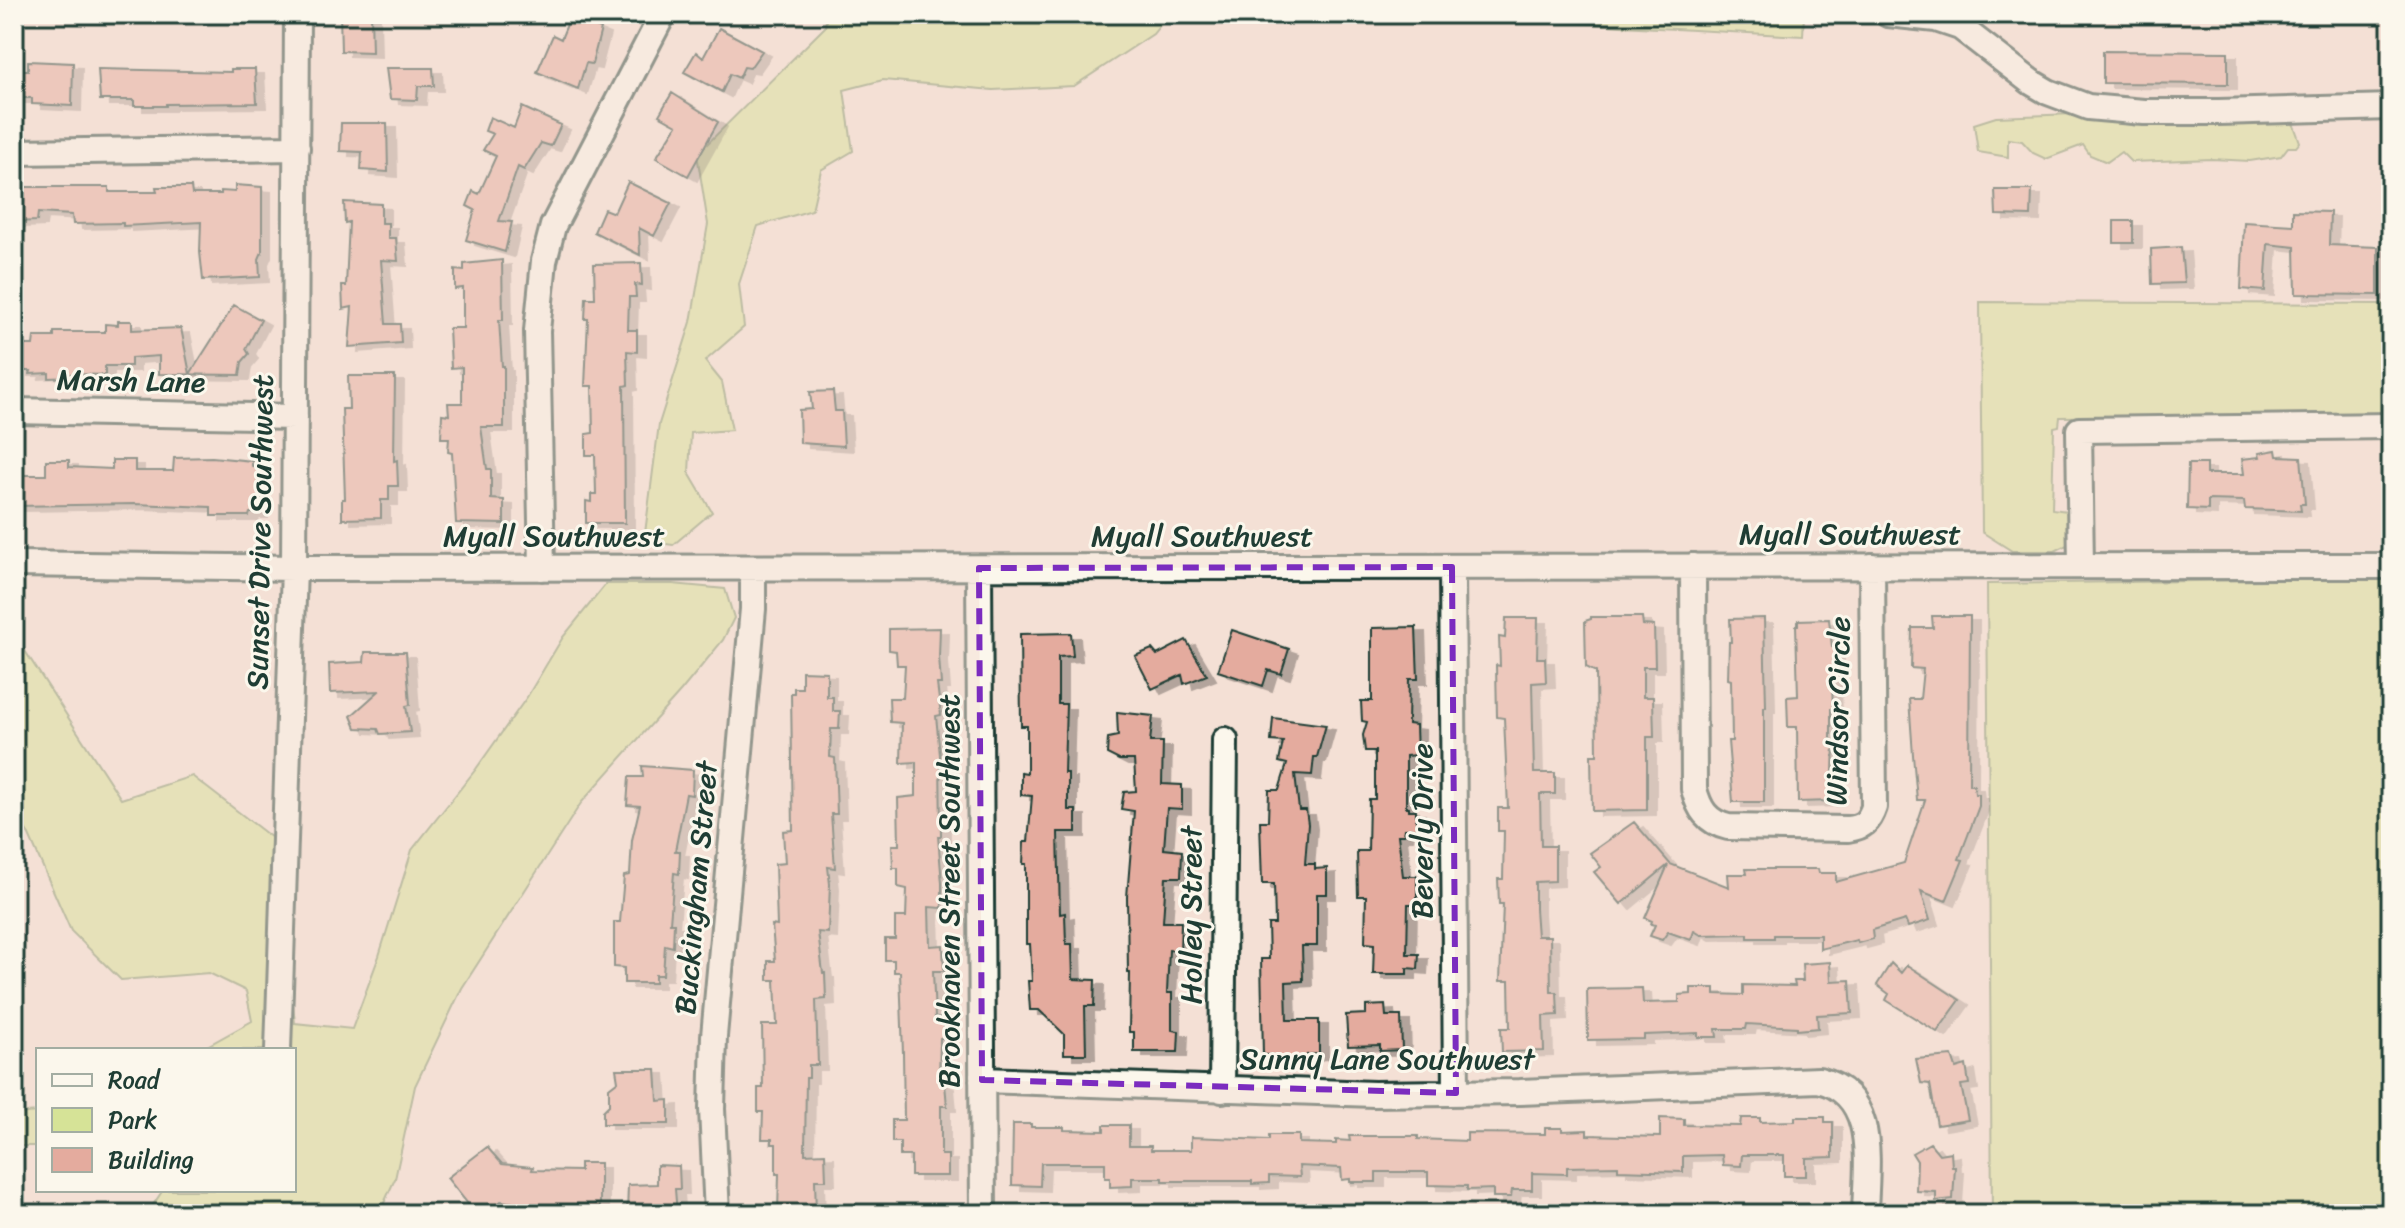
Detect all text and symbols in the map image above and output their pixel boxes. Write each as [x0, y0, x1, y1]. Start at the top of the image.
street label: Marsh Lane [56, 353, 206, 409]
street label: Sunset Drive Southwest [230, 374, 290, 690]
street label: Myall Southwest [1739, 507, 1961, 561]
street label: Myall Southwest [443, 509, 665, 563]
street label: Myall Southwest [1091, 509, 1313, 563]
street label: Windsor Circle [1809, 616, 1867, 806]
street label: Brookhaven Street Southwest [922, 694, 976, 1088]
street label: Beverly Drive [1395, 743, 1449, 919]
street label: Buckingham Street [658, 757, 734, 1017]
street label: Holley Street [1164, 824, 1218, 1004]
street label: Sunny Lane Southwest [1239, 1032, 1536, 1086]
legend [36, 1048, 296, 1192]
text: Road [108, 1059, 162, 1101]
text: Park [108, 1099, 157, 1141]
text: Building [108, 1139, 194, 1181]

